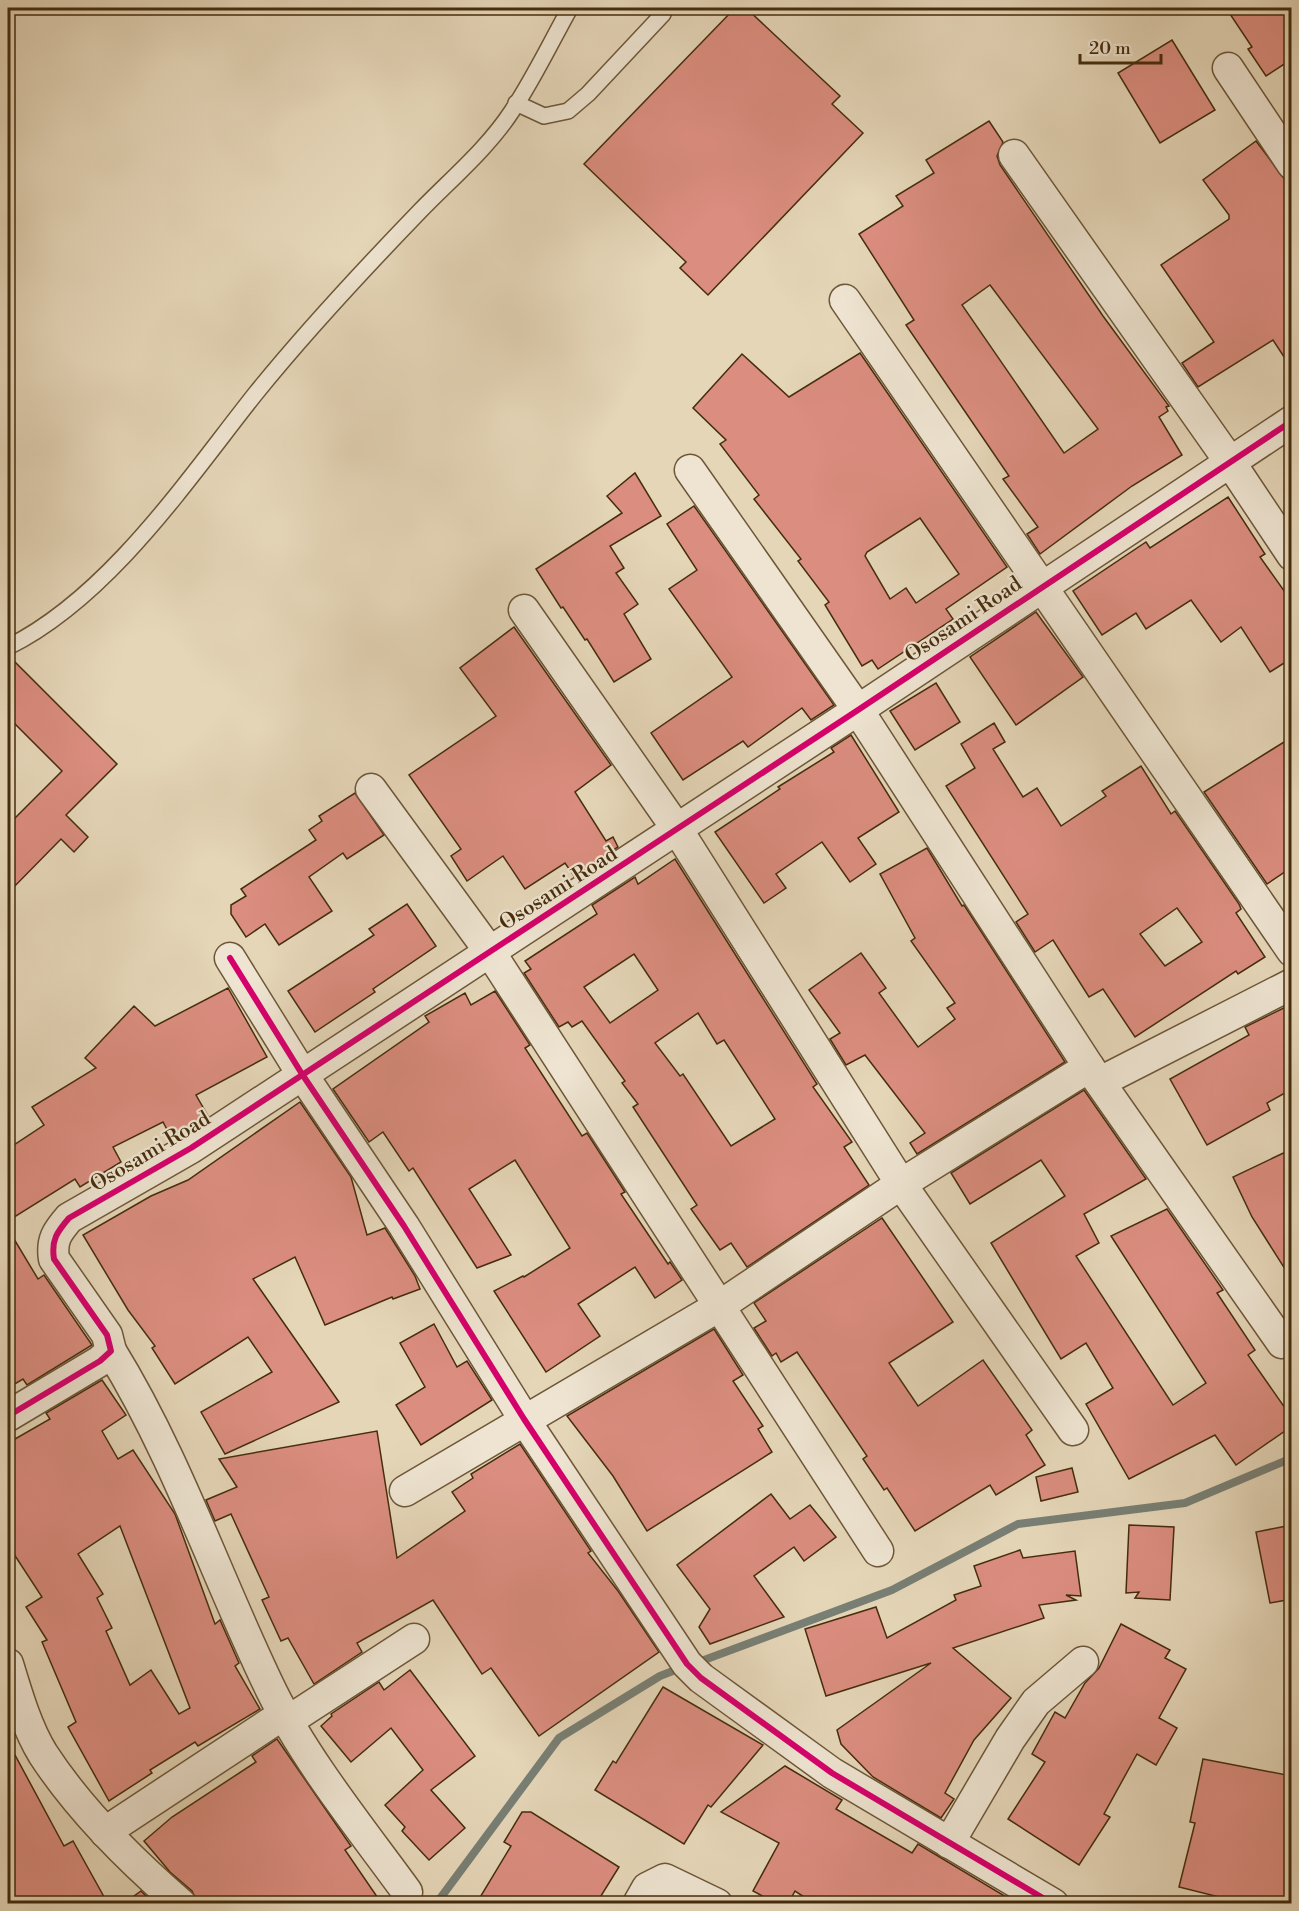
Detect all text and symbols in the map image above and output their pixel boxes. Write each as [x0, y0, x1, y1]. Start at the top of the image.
scale bar [1080, 27, 1161, 65]
text: 20 m [1089, 37, 1131, 60]
street label: Ososami Road [900, 571, 1027, 669]
street label: Ososami Road [495, 841, 623, 937]
street label: Ososami Road [86, 1106, 215, 1198]

